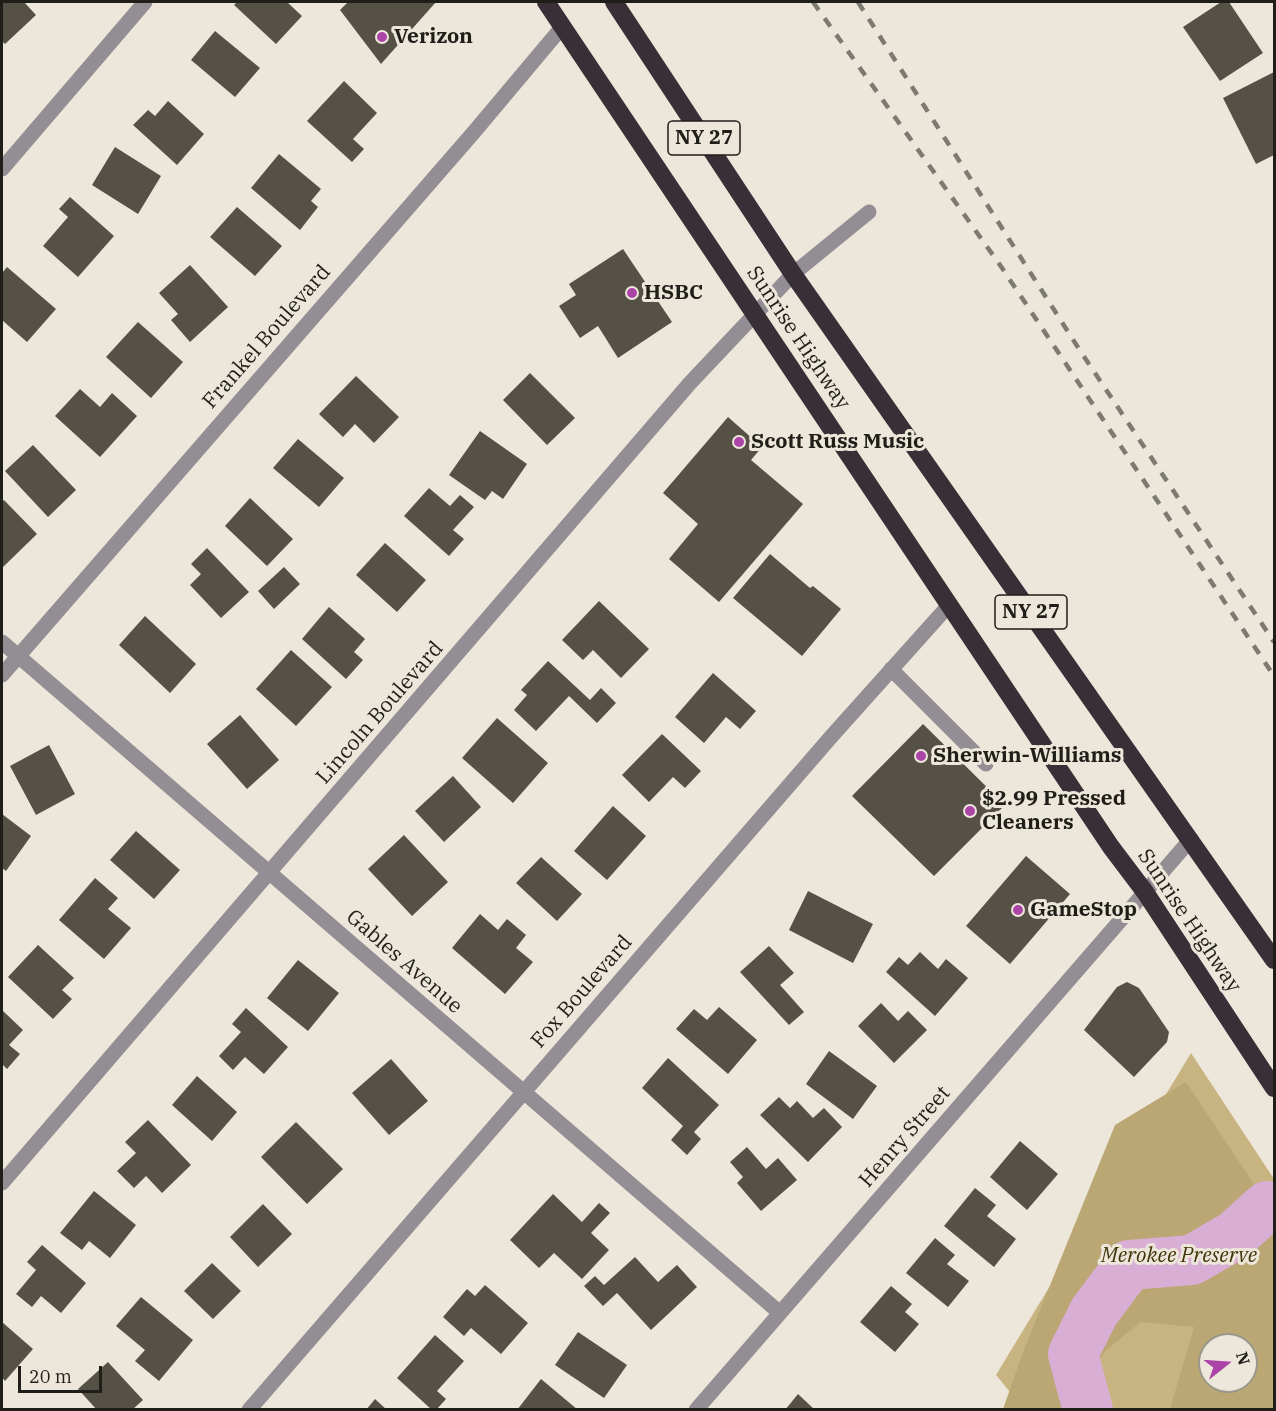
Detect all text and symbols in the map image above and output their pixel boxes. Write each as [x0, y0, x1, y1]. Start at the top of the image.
place label: Verizon [394, 24, 473, 50]
marker: Verizon [375, 30, 389, 44]
road number: NY 27 [668, 121, 740, 155]
street label: Frankel Boulevard [198, 260, 336, 414]
street label: Sunrise Highway [741, 262, 855, 414]
place label: HSBC [644, 280, 703, 306]
marker: HSBC [625, 286, 639, 300]
place label: Scott Russ Music [751, 429, 924, 455]
marker: Scott Russ Music [732, 435, 746, 449]
road number: NY 27 [995, 595, 1067, 629]
street label: Lincoln Boulevard [311, 637, 449, 789]
place label: Sherwin-Williams [933, 743, 1121, 769]
marker: Sherwin-Williams [914, 749, 928, 763]
place label: $2.99 Pressed Cleaners [982, 786, 1126, 836]
marker: $2.99 Pressed Cleaners [963, 804, 977, 818]
street label: Sunrise Highway [1132, 845, 1246, 997]
place label: GameStop [1030, 897, 1137, 923]
marker: GameStop [1011, 903, 1025, 917]
street label: Gables Avenue [341, 905, 467, 1019]
street label: Fox Boulevard [526, 930, 638, 1054]
street label: Henry Street [854, 1081, 956, 1193]
park label: Merokee Preserve [1101, 1243, 1257, 1269]
north arrow [1198, 1333, 1258, 1393]
text: N [1232, 1349, 1255, 1367]
scale bar [21, 1354, 105, 1392]
text: 20 m [29, 1365, 72, 1388]

